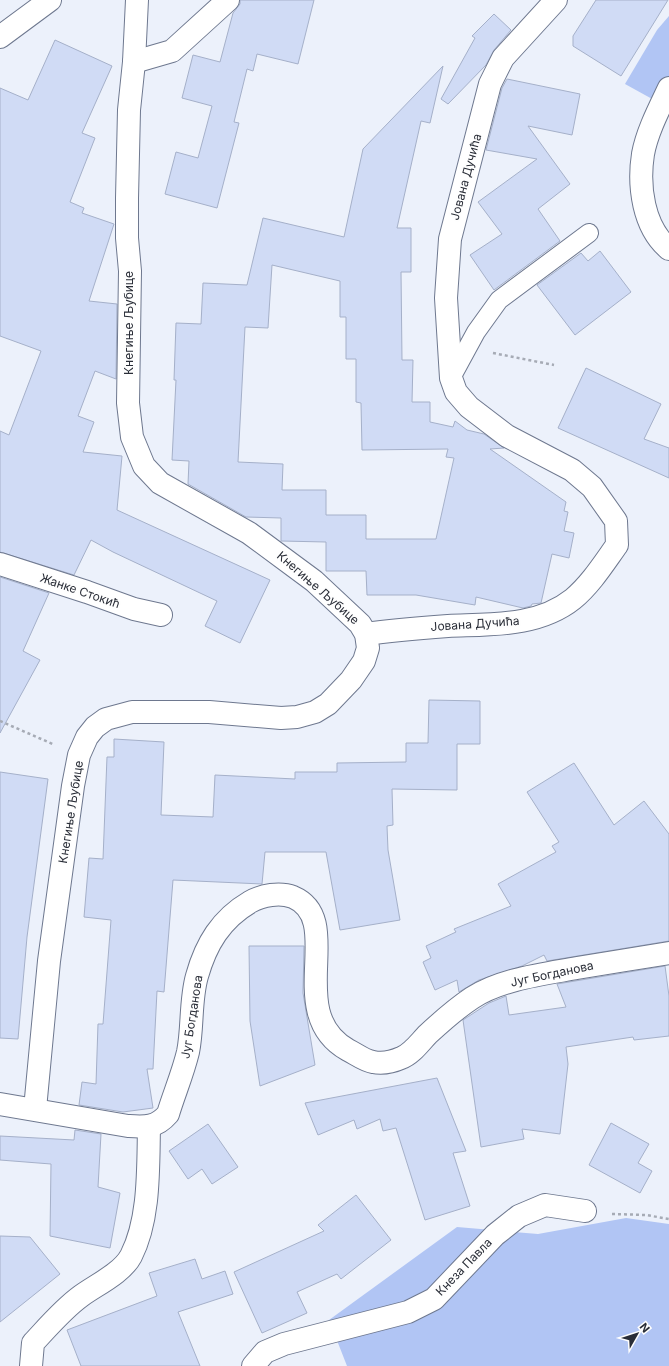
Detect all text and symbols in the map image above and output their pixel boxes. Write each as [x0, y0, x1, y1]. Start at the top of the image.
street label: Јована Дучића [447, 132, 484, 222]
street label: Кнегиње Љубице [121, 271, 136, 375]
street label: Кнегиње Љубице [274, 548, 363, 627]
street label: Жанке Стокић [38, 570, 122, 611]
street label: Јована Дучића [430, 613, 520, 634]
street label: Кнегиње Љубице [55, 759, 86, 864]
street label: Југ Богданова [509, 957, 595, 990]
street label: Југ Богданова [177, 974, 206, 1060]
street label: Кнеза Павла [432, 1235, 495, 1299]
north arrow [617, 1314, 657, 1354]
text: N [637, 1320, 653, 1335]

